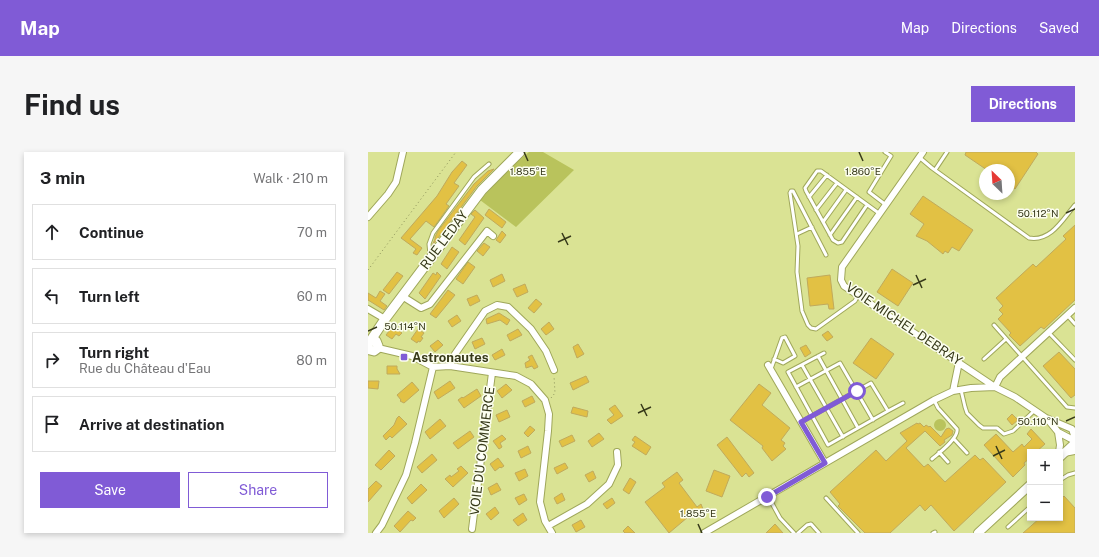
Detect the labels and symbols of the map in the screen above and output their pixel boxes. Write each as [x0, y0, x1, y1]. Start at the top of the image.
north arrow [979, 164, 1015, 200]
text: 1.855°E [510, 165, 546, 177]
text: 1.860°E [845, 165, 881, 177]
text: 50.112°N [1017, 207, 1059, 219]
street label: RUE LEDAY [417, 208, 471, 272]
street label: VOIE MICHEL DEBRAY [843, 280, 965, 369]
text: 50.114°N [384, 320, 426, 332]
place label: Astronautes [412, 350, 489, 365]
marker: Astronautes [399, 352, 409, 362]
route start [848, 382, 866, 400]
street label: VOIE DU COMMERCE [467, 386, 497, 516]
text: 50.110°N [1017, 415, 1059, 427]
route end [758, 488, 776, 506]
text: 1.855°E [680, 507, 716, 519]

